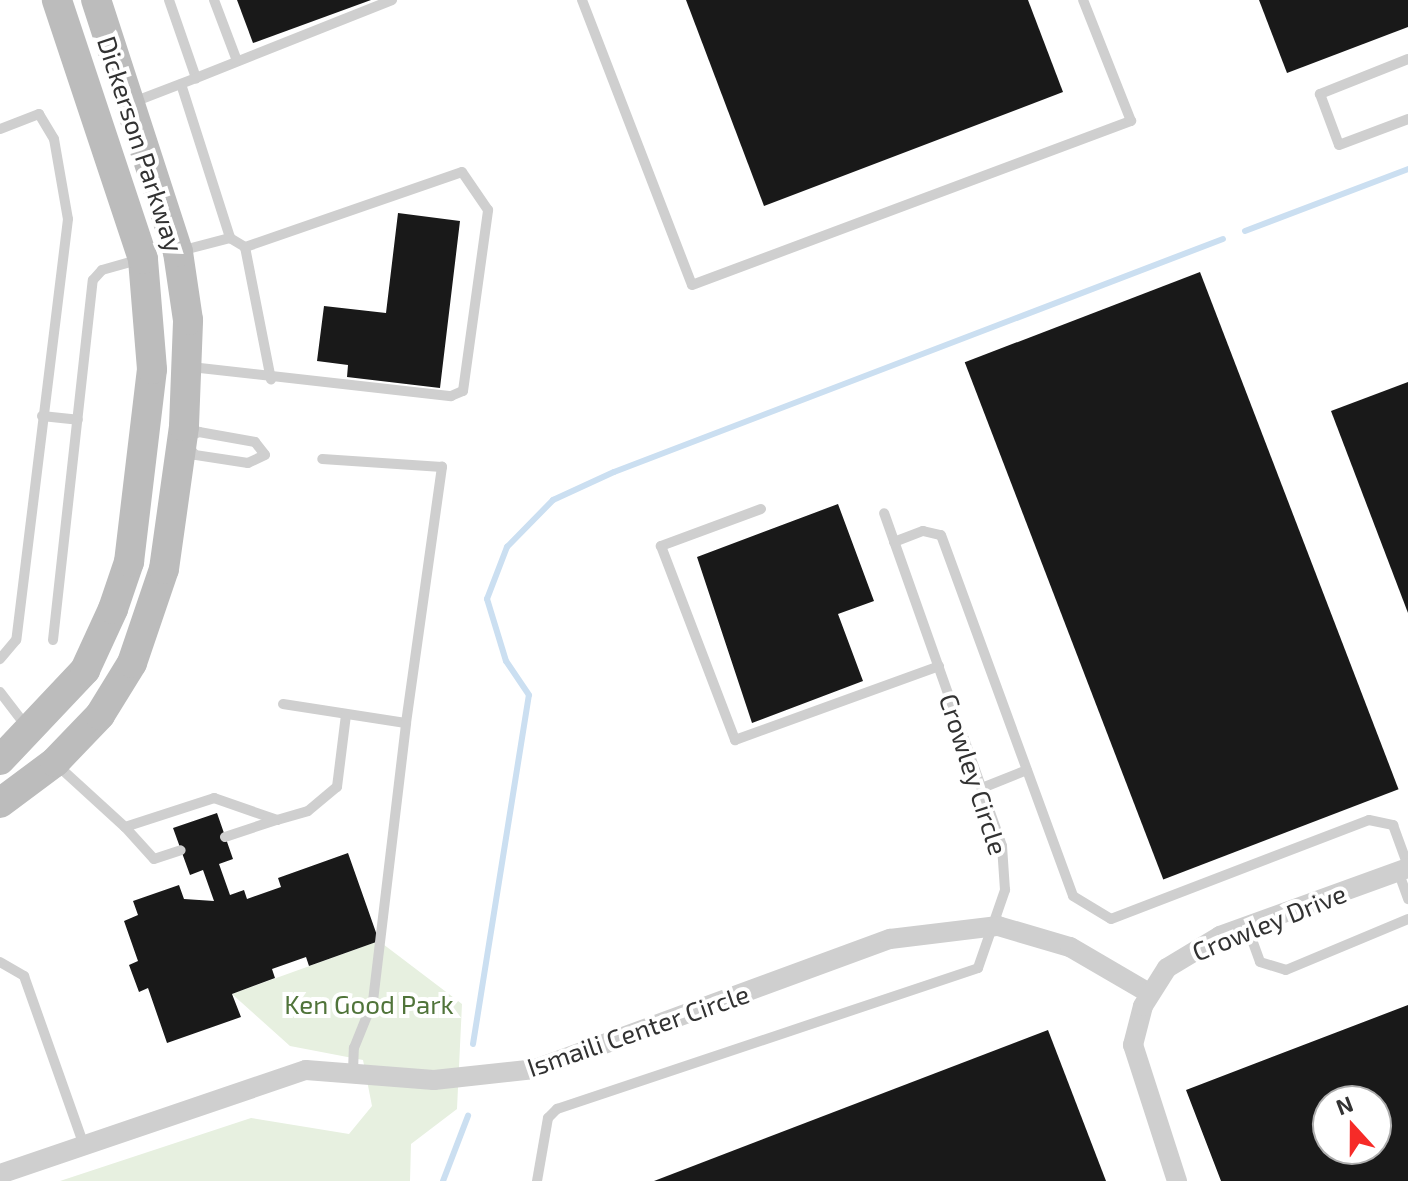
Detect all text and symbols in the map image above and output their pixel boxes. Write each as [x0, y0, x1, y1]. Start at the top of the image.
street label: Dickerson Parkway [91, 32, 191, 256]
street label: Crowley Circle [933, 689, 1015, 859]
street label: Crowley Drive [1187, 877, 1351, 967]
street label: Ismaili Center Circle [523, 977, 753, 1083]
park label: Ken Good Park [284, 988, 454, 1020]
north arrow [1312, 1085, 1392, 1165]
text: N [1332, 1089, 1356, 1119]

